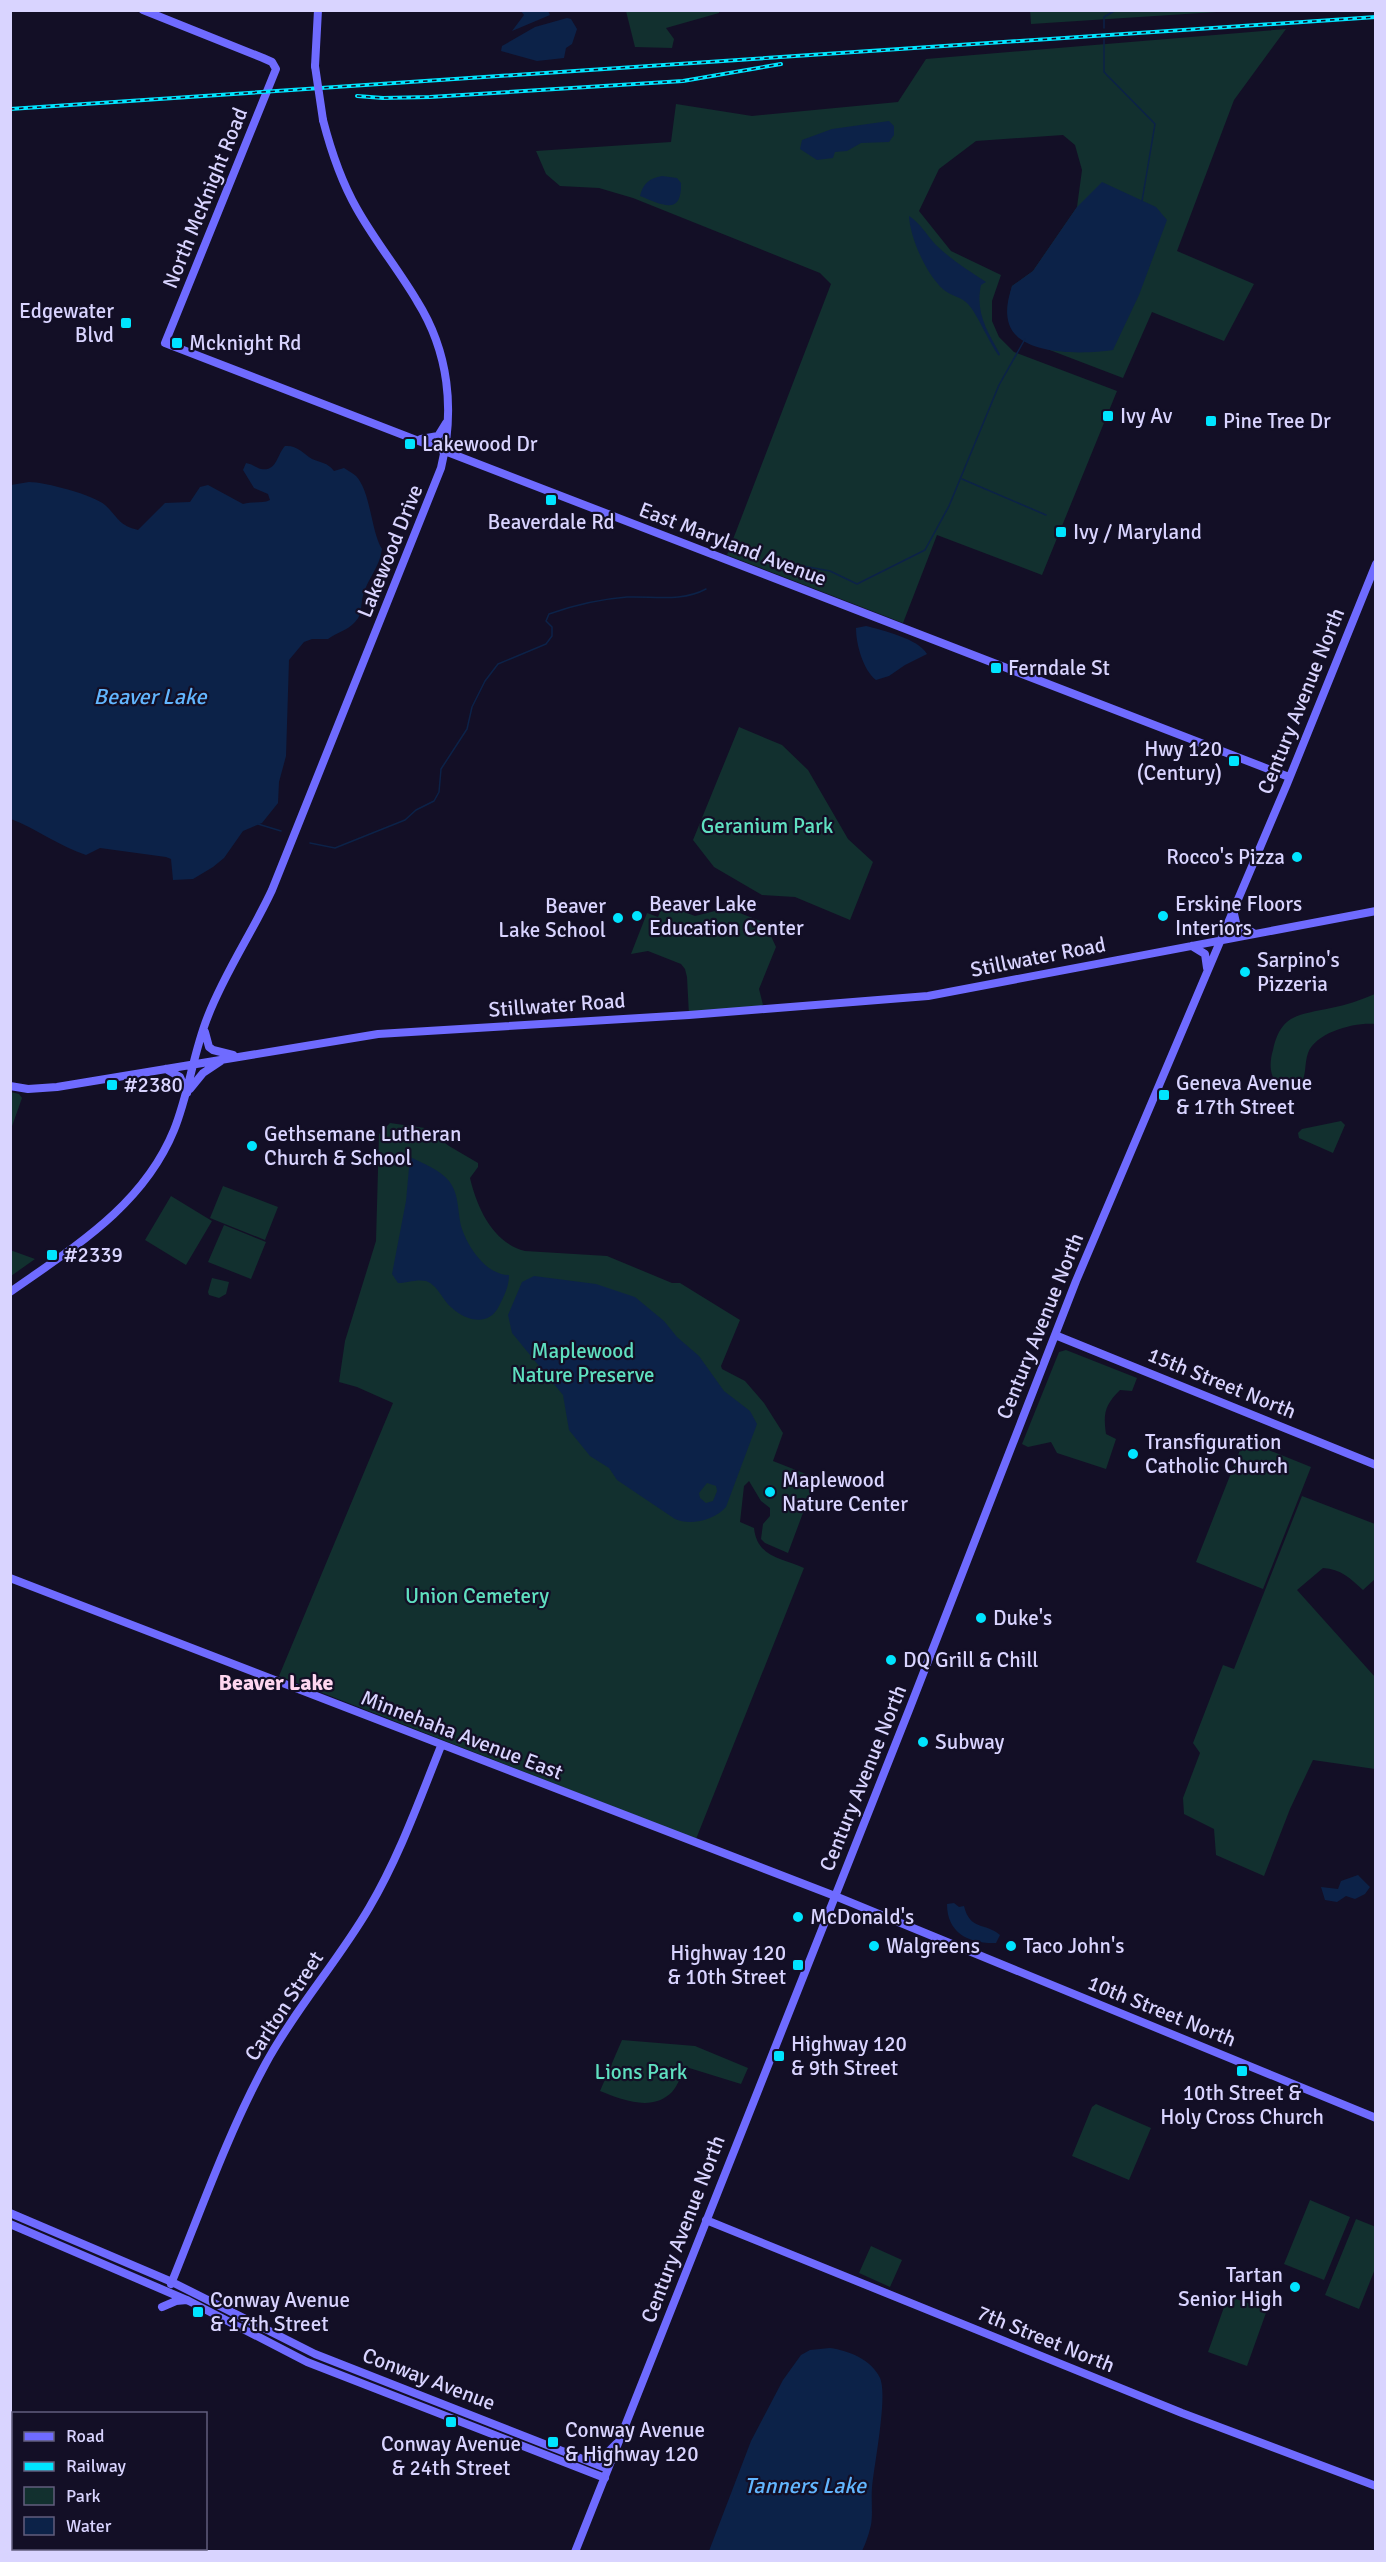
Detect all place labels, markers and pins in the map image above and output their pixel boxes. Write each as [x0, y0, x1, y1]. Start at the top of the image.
place label: Edgewater Blvd [19, 298, 114, 348]
marker: Edgewater Blvd [119, 316, 133, 330]
place label: Mcknight Rd [189, 330, 301, 356]
marker: Mcknight Rd [170, 336, 184, 350]
place label: Ivy Av [1120, 403, 1173, 429]
place label: Pine Tree Dr [1223, 408, 1331, 434]
marker: Ivy Av [1101, 409, 1115, 423]
marker: Pine Tree Dr [1204, 414, 1218, 428]
place label: Lakewood Dr [422, 431, 538, 457]
marker: Lakewood Dr [403, 437, 417, 451]
marker: Beaverdale Rd [544, 493, 558, 507]
place label: Beaverdale Rd [487, 509, 615, 535]
place label: Ivy / Maryland [1073, 519, 1202, 545]
marker: Ivy / Maryland [1054, 525, 1068, 539]
place label: Ferndale St [1008, 655, 1110, 681]
marker: Ferndale St [989, 661, 1003, 675]
place label: Hwy 120 (Century) [1137, 736, 1222, 786]
marker: Hwy 120 (Century) [1227, 754, 1241, 768]
place label: Rocco's Pizza [1166, 844, 1285, 870]
marker: Rocco's Pizza [1290, 850, 1304, 864]
place label: Beaver Lake Education Center [649, 891, 804, 941]
place label: Erskine Floors Interiors [1175, 891, 1302, 941]
place label: Beaver Lake School [498, 893, 606, 943]
marker: Beaver Lake Education Center [630, 909, 644, 923]
marker: Erskine Floors Interiors [1156, 909, 1170, 923]
marker: Beaver Lake School [611, 911, 625, 925]
place label: Sarpino's Pizzeria [1257, 947, 1340, 997]
marker: Sarpino's Pizzeria [1238, 965, 1252, 979]
place label: Geneva Avenue & 17th Street [1176, 1070, 1312, 1120]
place label: #2380 [124, 1072, 183, 1098]
marker: #2380 [105, 1078, 119, 1092]
marker: Geneva Avenue & 17th Street [1157, 1088, 1171, 1102]
place label: Gethsemane Lutheran Church & School [264, 1121, 461, 1171]
marker: Gethsemane Lutheran Church & School [245, 1139, 259, 1153]
place label: #2339 [64, 1242, 123, 1268]
marker: #2339 [45, 1248, 59, 1262]
place label: Transfiguration Catholic Church [1145, 1429, 1288, 1479]
marker: Transfiguration Catholic Church [1126, 1447, 1140, 1461]
place label: Maplewood Nature Center [782, 1467, 908, 1517]
marker: Maplewood Nature Center [763, 1485, 777, 1499]
place label: Duke's [993, 1605, 1052, 1631]
marker: Duke's [974, 1611, 988, 1625]
place label: DQ Grill & Chill [903, 1647, 1039, 1673]
marker: DQ Grill & Chill [884, 1653, 898, 1667]
place label: Subway [935, 1729, 1005, 1755]
marker: Subway [916, 1735, 930, 1749]
place label: McDonald's [810, 1904, 914, 1930]
marker: McDonald's [791, 1910, 805, 1924]
place label: Walgreens [886, 1933, 980, 1959]
place label: Taco John's [1023, 1933, 1124, 1959]
marker: Walgreens [867, 1939, 881, 1953]
marker: Taco John's [1004, 1939, 1018, 1953]
place label: Highway 120 & 10th Street [668, 1940, 786, 1990]
marker: Highway 120 & 10th Street [791, 1958, 805, 1972]
place label: Highway 120 & 9th Street [791, 2031, 907, 2081]
marker: Highway 120 & 9th Street [772, 2049, 786, 2063]
marker: 10th Street & Holy Cross Church [1235, 2064, 1249, 2078]
place label: 10th Street & Holy Cross Church [1160, 2080, 1324, 2130]
place label: Tartan Senior High [1178, 2262, 1283, 2312]
marker: Tartan Senior High [1288, 2280, 1302, 2294]
place label: Conway Avenue & 17th Street [210, 2287, 350, 2337]
marker: Conway Avenue & 17th Street [191, 2305, 205, 2319]
marker: Conway Avenue & 24th Street [444, 2415, 458, 2429]
place label: Conway Avenue & Highway 120 [565, 2417, 705, 2467]
place label: Conway Avenue & 24th Street [381, 2431, 521, 2481]
marker: Conway Avenue & Highway 120 [546, 2435, 560, 2449]

